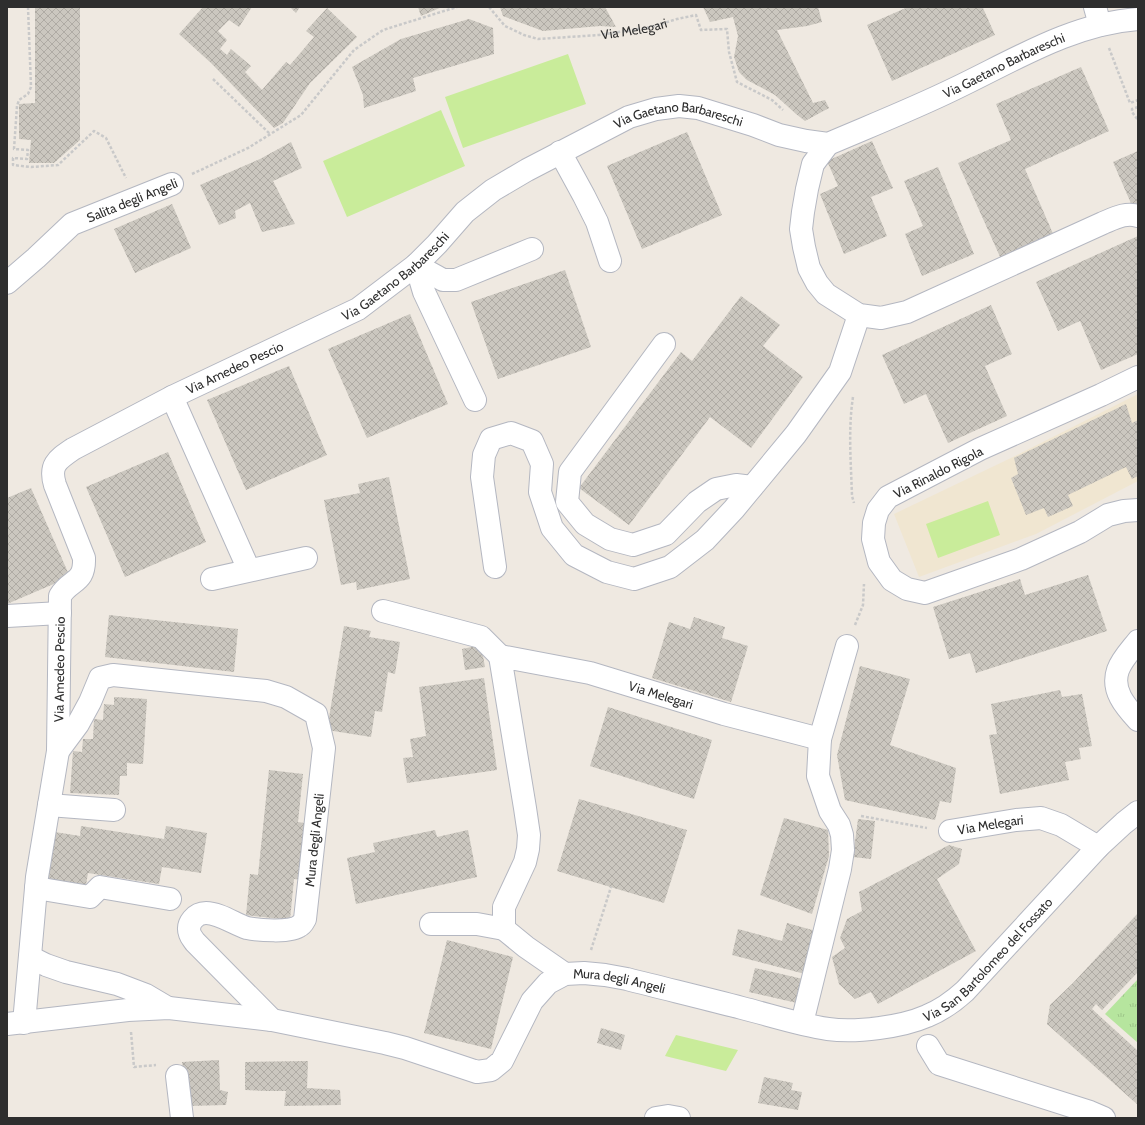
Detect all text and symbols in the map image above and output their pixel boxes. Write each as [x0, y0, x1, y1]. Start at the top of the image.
street label: Via Melegari [600, 15, 669, 43]
street label: Via Gaetano Barbareschi [940, 29, 1067, 101]
street label: Via Gaetano Barbareschi [611, 98, 745, 132]
street label: Salita degli Angeli [84, 175, 180, 225]
street label: Via Gaetano Barbareschi [339, 228, 452, 324]
street label: Via Amedeo Pescio [183, 338, 286, 397]
street label: Via Rinaldo Rigola [891, 442, 986, 501]
street label: Via Amedeo Pescio [50, 616, 68, 722]
street label: Via Melegari [627, 677, 695, 712]
street label: Mura degli Angeli [301, 793, 327, 887]
street label: Via Melegari [956, 811, 1024, 838]
street label: Via San Bartolomeo del Fossato [921, 894, 1056, 1025]
street label: Mura degli Angeli [573, 965, 667, 996]

